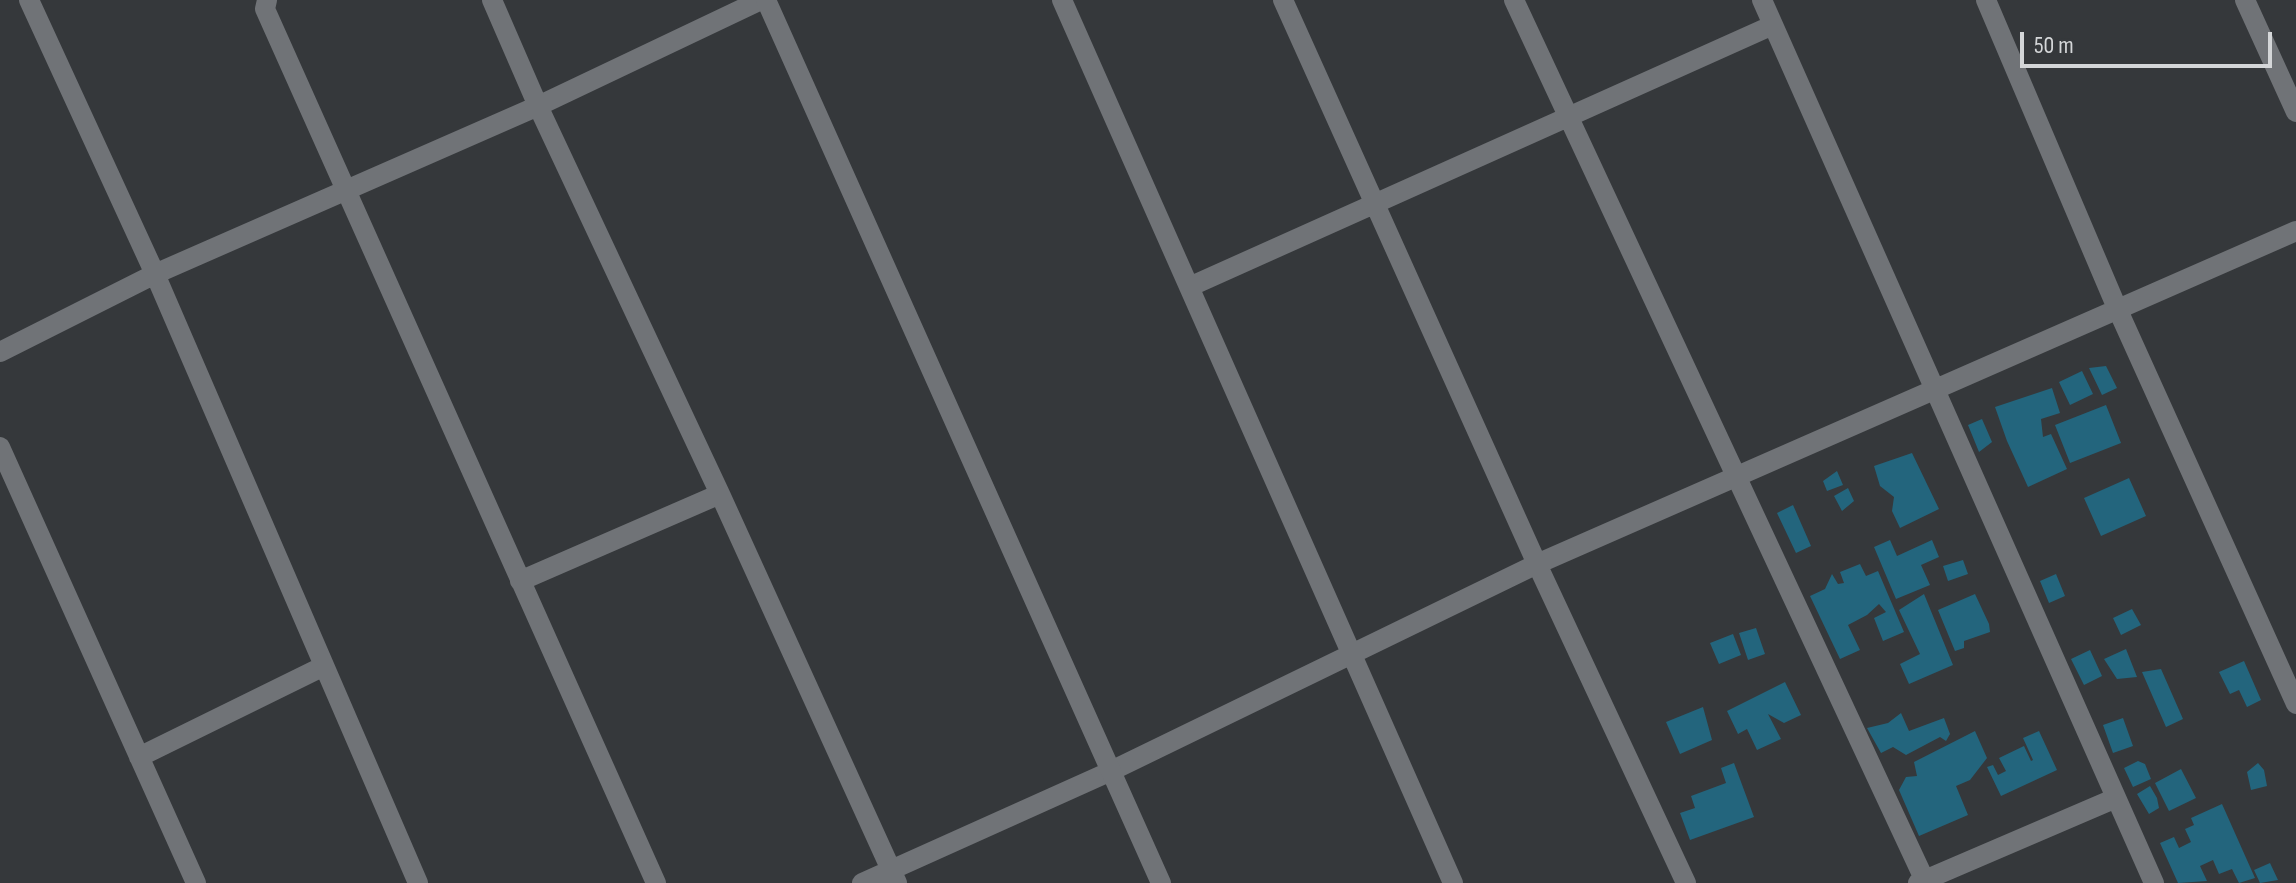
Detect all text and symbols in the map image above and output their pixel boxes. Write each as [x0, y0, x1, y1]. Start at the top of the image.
scale bar [2024, 16, 2276, 66]
text: 50 m [2034, 31, 2074, 60]

